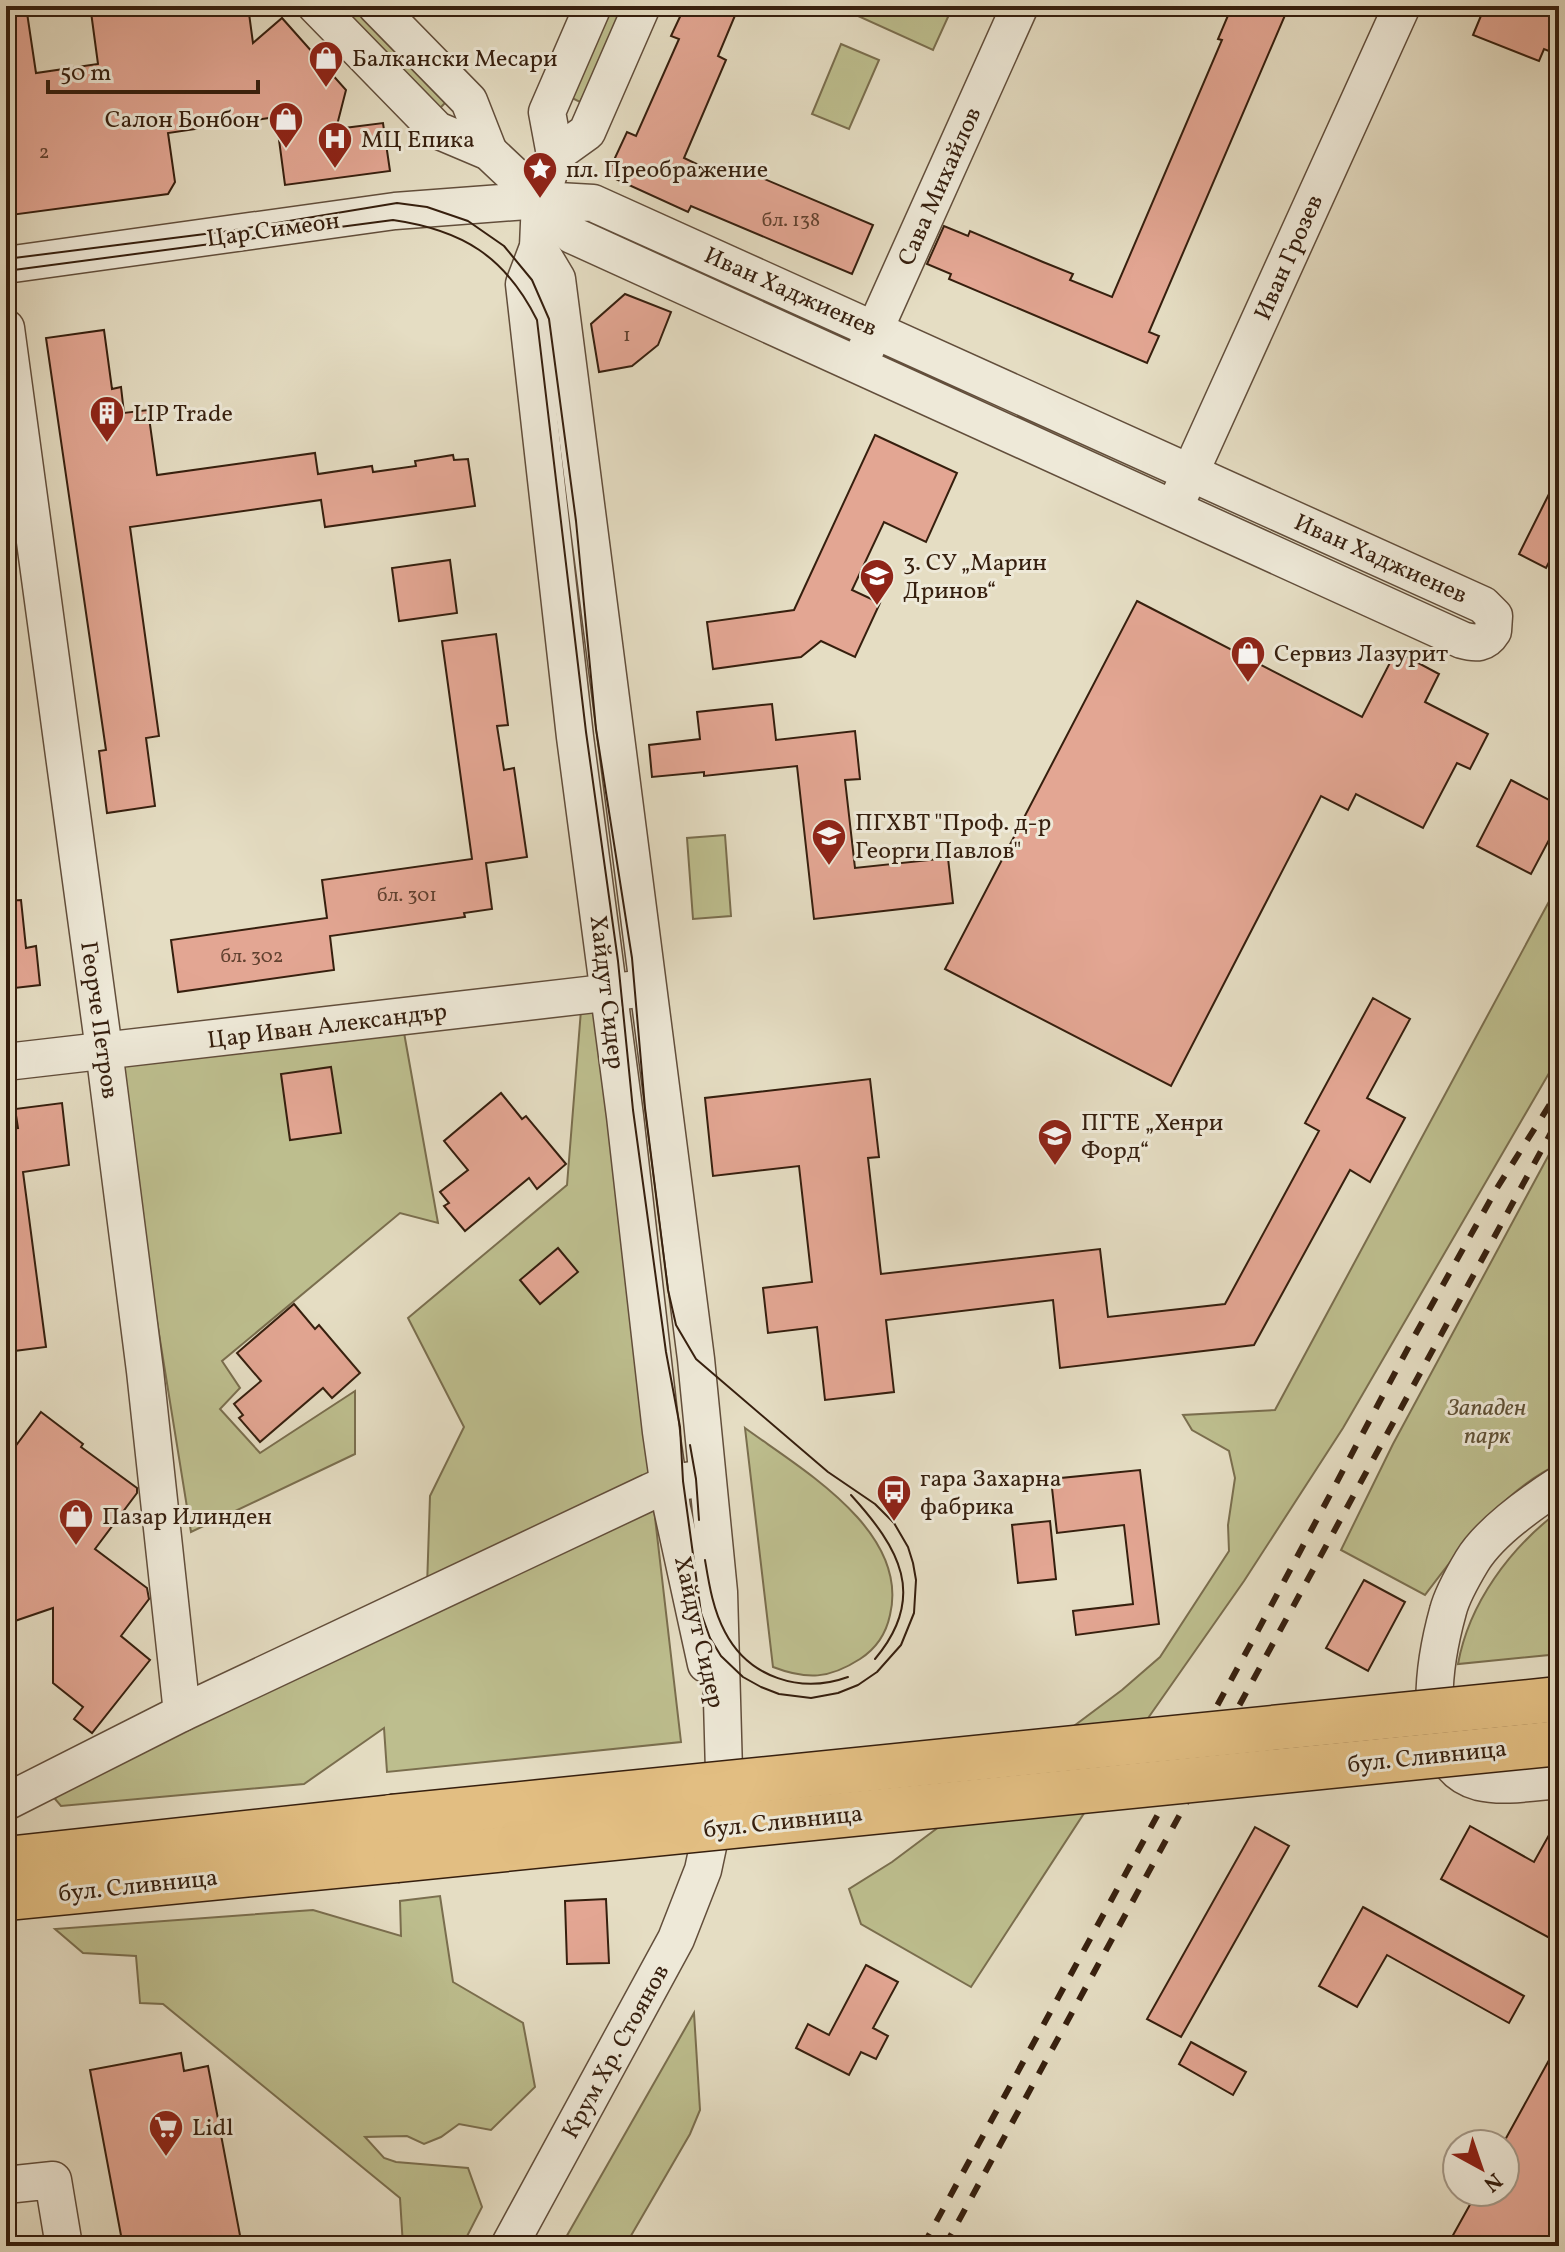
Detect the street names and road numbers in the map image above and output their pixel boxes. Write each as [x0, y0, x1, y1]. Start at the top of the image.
street label: Сава Михайлов [891, 102, 991, 272]
street label: Иван Грозев [1247, 189, 1333, 326]
street label: Цар Симеон [204, 205, 342, 257]
street label: Иван Хаджиенев [698, 239, 882, 346]
street label: Иван Хаджиенев [1288, 506, 1472, 613]
street label: Хайдут Сидер [580, 913, 632, 1071]
street label: Георче Петров [70, 939, 126, 1101]
street label: Цар Иван Александър [206, 995, 449, 1059]
street label: Хайдут Сидер [664, 1553, 732, 1712]
street label: бул. Сливница [1346, 1733, 1509, 1783]
street label: бул. Сливница [702, 1798, 865, 1848]
street label: бул. Сливница [57, 1862, 220, 1912]
street label: Крум Хр. Стоянов [555, 1958, 679, 2145]

